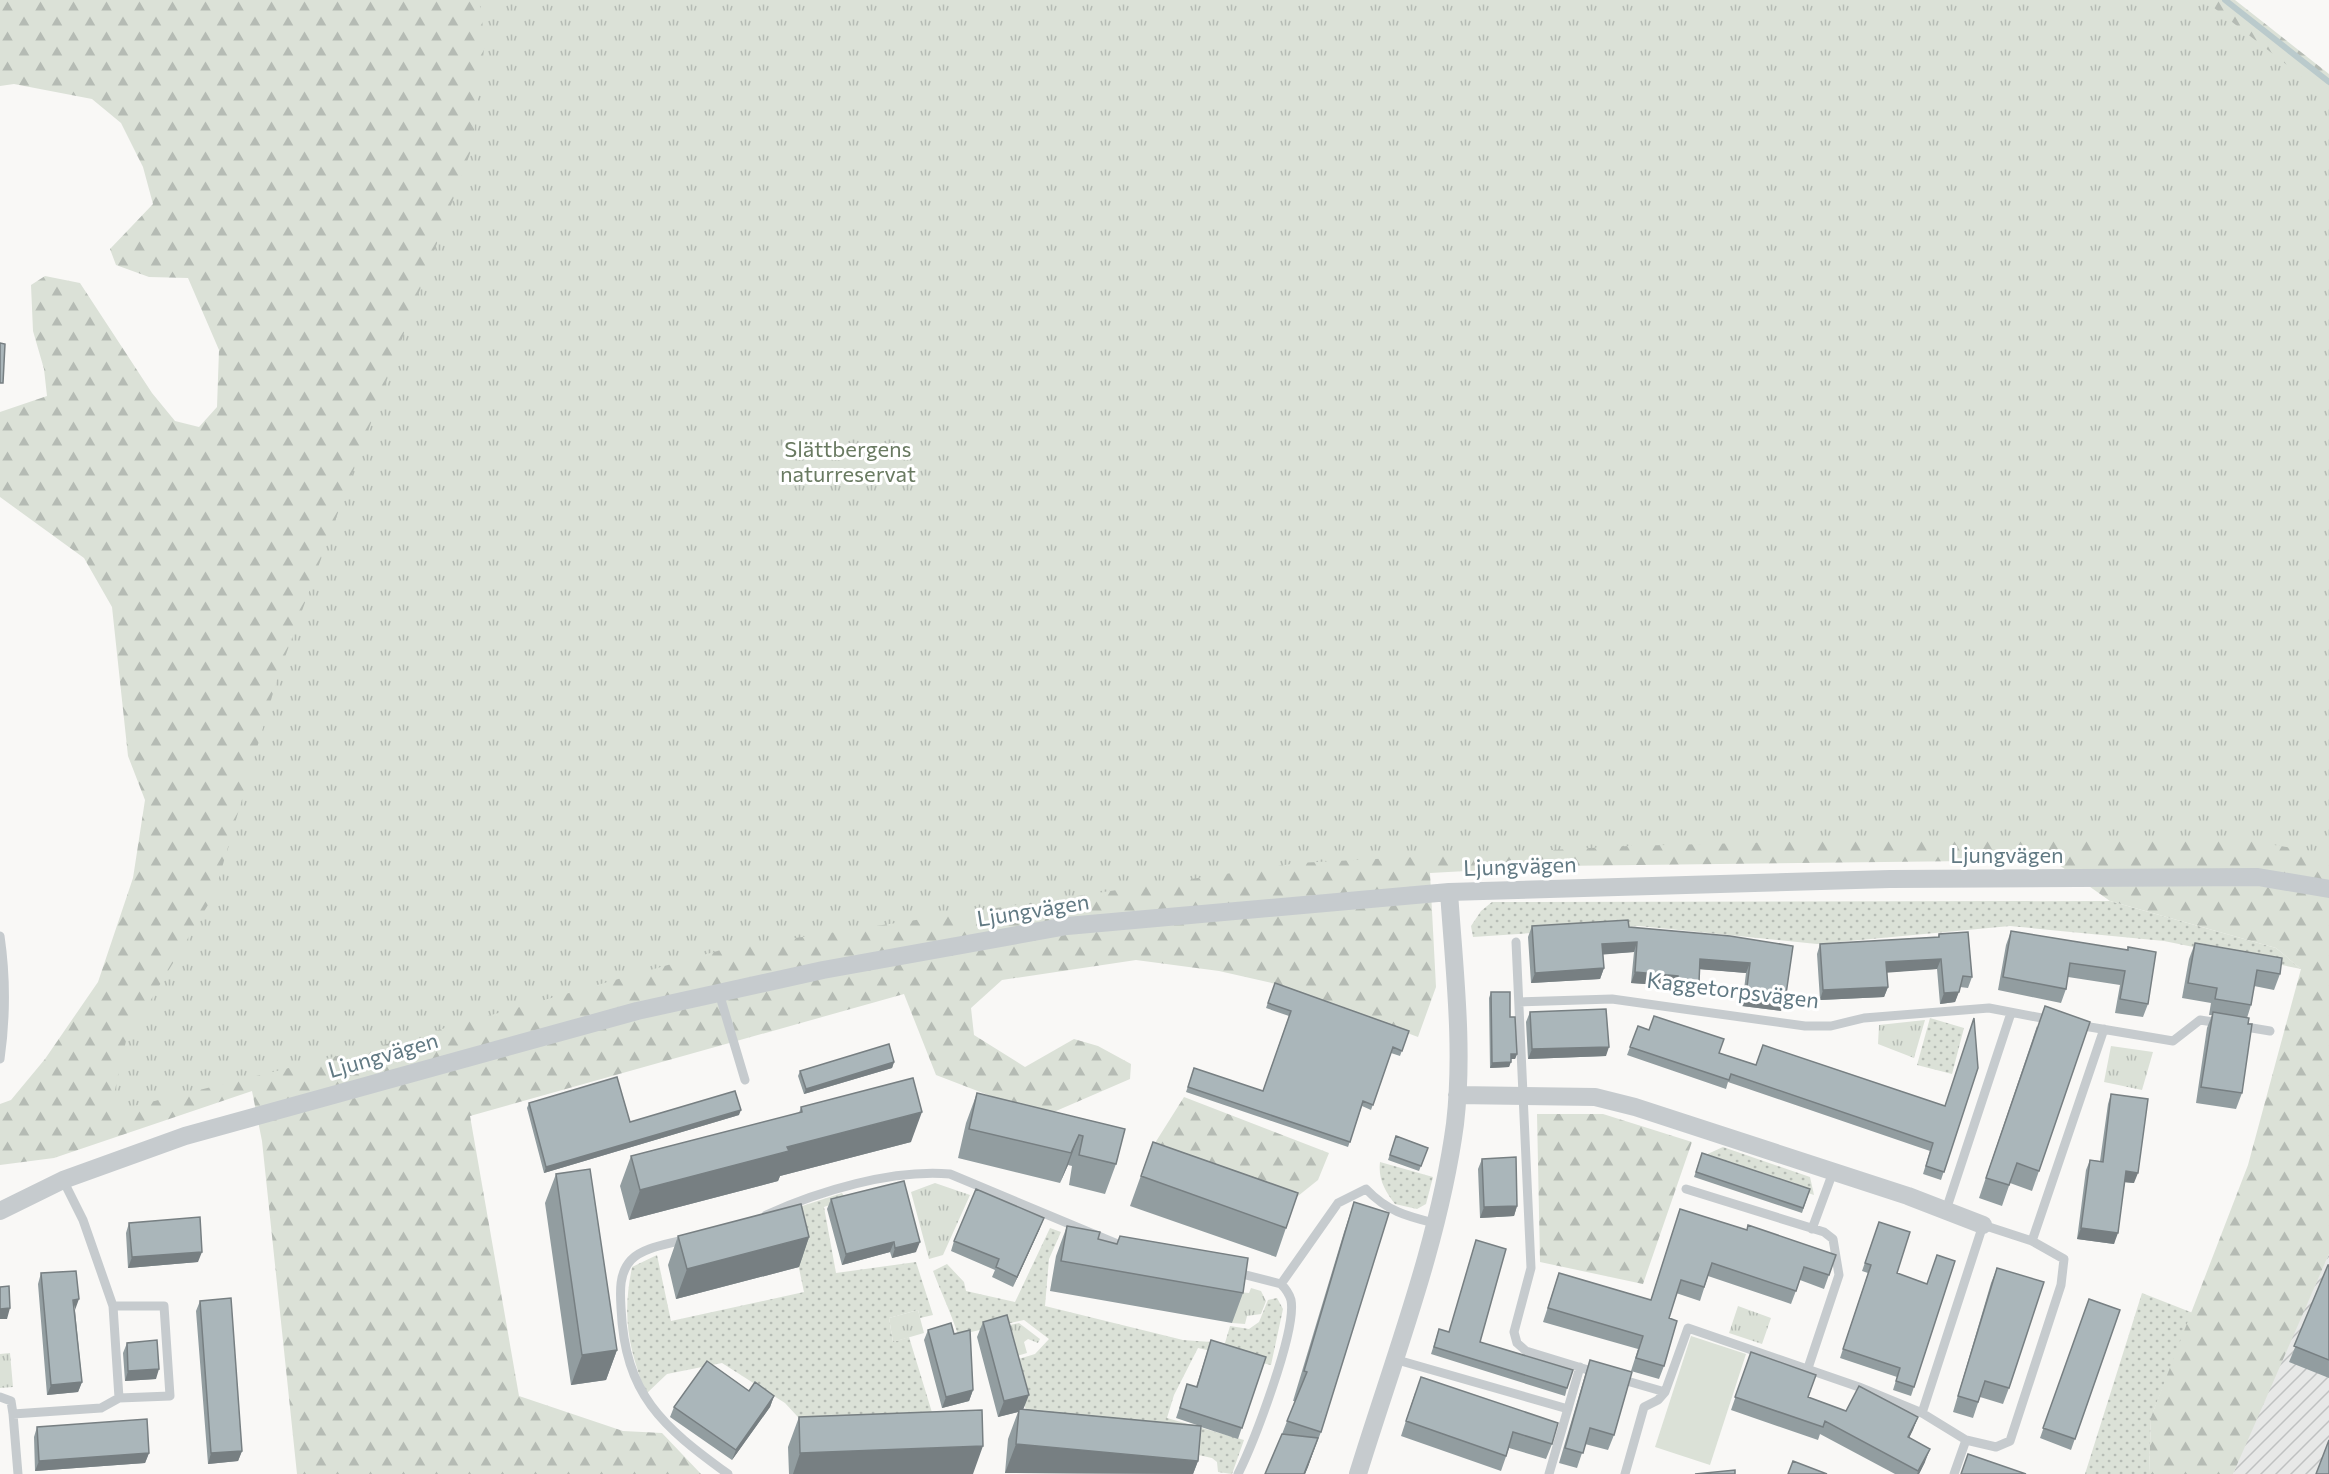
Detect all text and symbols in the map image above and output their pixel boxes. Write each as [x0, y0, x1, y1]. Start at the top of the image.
park label: Slättbergens naturreservat [780, 435, 916, 487]
street label: Ljungvägen [1950, 841, 2064, 868]
street label: Ljungvägen [1463, 850, 1577, 881]
street label: Ljungvägen [975, 887, 1091, 932]
street label: Kaggetorpsvägen [1646, 966, 1821, 1013]
street label: Ljungvägen [325, 1026, 441, 1083]

